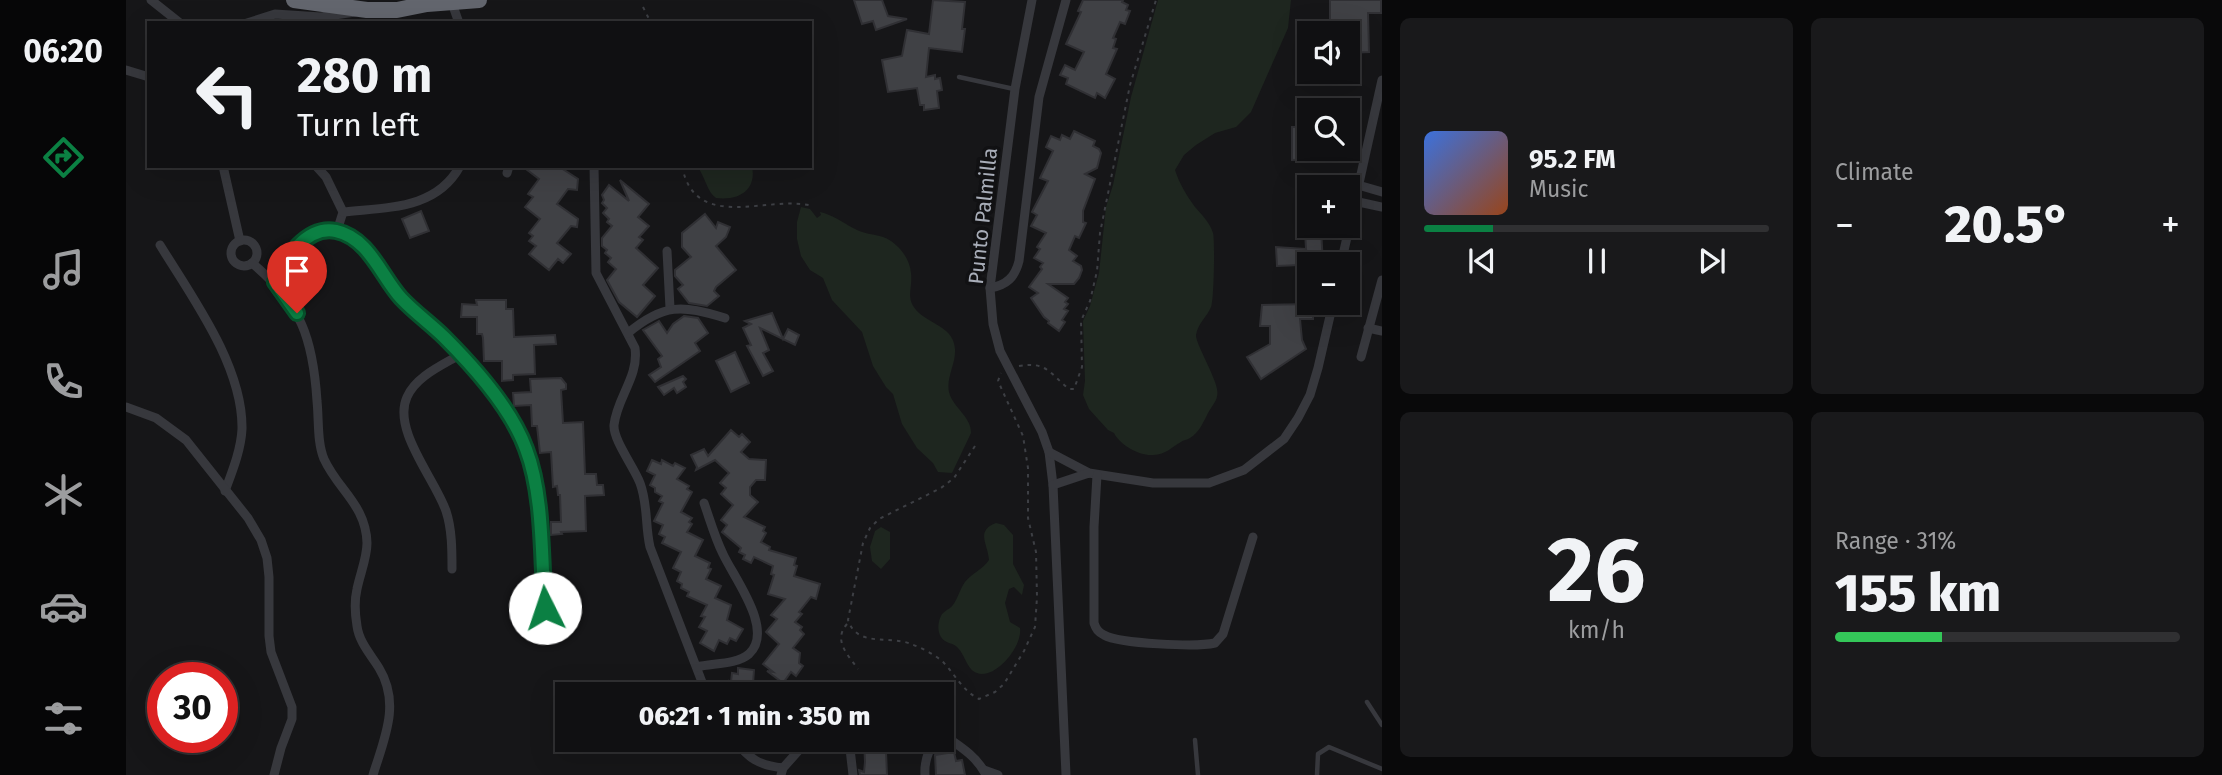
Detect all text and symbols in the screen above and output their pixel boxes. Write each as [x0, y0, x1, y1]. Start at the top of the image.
map controls [1297, 21, 1360, 315]
button: sound [1297, 21, 1360, 84]
text: 06:20 [23, 32, 103, 70]
text: 280 m [297, 46, 433, 105]
icon: left [182, 49, 273, 140]
button: search [1297, 98, 1360, 161]
text: Turn left [297, 106, 419, 144]
icon: directions [39, 133, 88, 182]
text: 95.2 FM [1529, 144, 1616, 175]
street label: Punto Palmilla [963, 146, 1003, 286]
text: Climate [1835, 158, 1914, 186]
button: + [1297, 175, 1360, 238]
text: Music [1529, 175, 1589, 203]
text: 20.5° [1945, 193, 2071, 256]
text: − [1835, 202, 1854, 248]
text: + [2161, 202, 2180, 248]
pin [267, 241, 327, 313]
icon: previous [1463, 242, 1501, 280]
icon: pause [1578, 242, 1616, 280]
icon: next [1693, 242, 1731, 280]
icon: music [39, 245, 88, 294]
icon: arrive [278, 252, 316, 290]
button: − [1297, 252, 1360, 315]
icon: phone [39, 357, 88, 406]
icon: climate [39, 470, 88, 519]
text: 26 [1547, 516, 1646, 625]
text: Range · 31% [1835, 527, 1956, 555]
text: 155 km [1835, 562, 2001, 625]
position arrow [508, 571, 582, 645]
icon: car [39, 582, 88, 631]
text: km/h [1568, 616, 1625, 644]
speed limit sign: 30 [147, 662, 238, 753]
icon: filters [39, 694, 88, 743]
text: 06:21 · 1 min · 350 m [639, 701, 870, 732]

